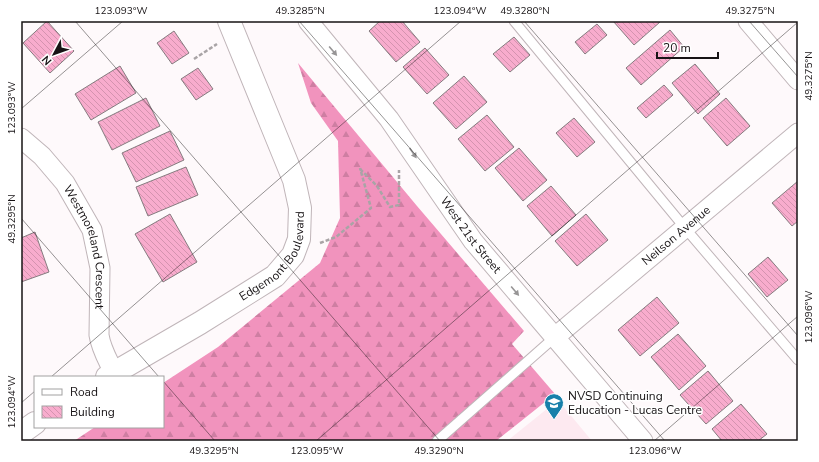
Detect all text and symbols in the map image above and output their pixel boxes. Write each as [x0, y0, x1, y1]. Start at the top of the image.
text: 123.093°W [94, 4, 148, 18]
text: 49.3285°N [275, 4, 325, 18]
text: 123.094°W [433, 4, 487, 18]
text: 49.3280°N [500, 4, 550, 18]
text: 49.3275°N [725, 4, 775, 18]
north arrow [34, 34, 74, 74]
scale bar [657, 34, 718, 60]
text: 20 m [663, 40, 691, 56]
one-way arrow [328, 46, 337, 56]
text: 49.3275°N [802, 51, 816, 101]
text: N [38, 52, 55, 68]
text: 123.093°W [5, 81, 19, 135]
one-way arrow [409, 148, 417, 159]
street label: Westmoreland Crescent [60, 182, 108, 310]
street label: West 21st Street [437, 193, 505, 277]
text: 49.3295°N [5, 194, 19, 244]
street label: Neilson Avenue [638, 202, 714, 269]
street label: Edgemont Boulevard [236, 211, 308, 304]
one-way arrow [511, 286, 520, 297]
text: 123.096°W [802, 290, 816, 344]
text: 123.094°W [5, 375, 19, 429]
legend [34, 376, 164, 428]
text: Road [70, 384, 98, 400]
place label: NVSD Continuing Education - Lucas Centre [568, 388, 702, 418]
school or university icon: NVSD Continuing Education - Lucas Centre [543, 392, 565, 420]
text: Building [70, 404, 115, 420]
text: 49.3295°N [189, 444, 239, 458]
text: 123.095°W [290, 444, 344, 458]
text: 49.3290°N [414, 444, 464, 458]
text: 123.096°W [628, 444, 682, 458]

